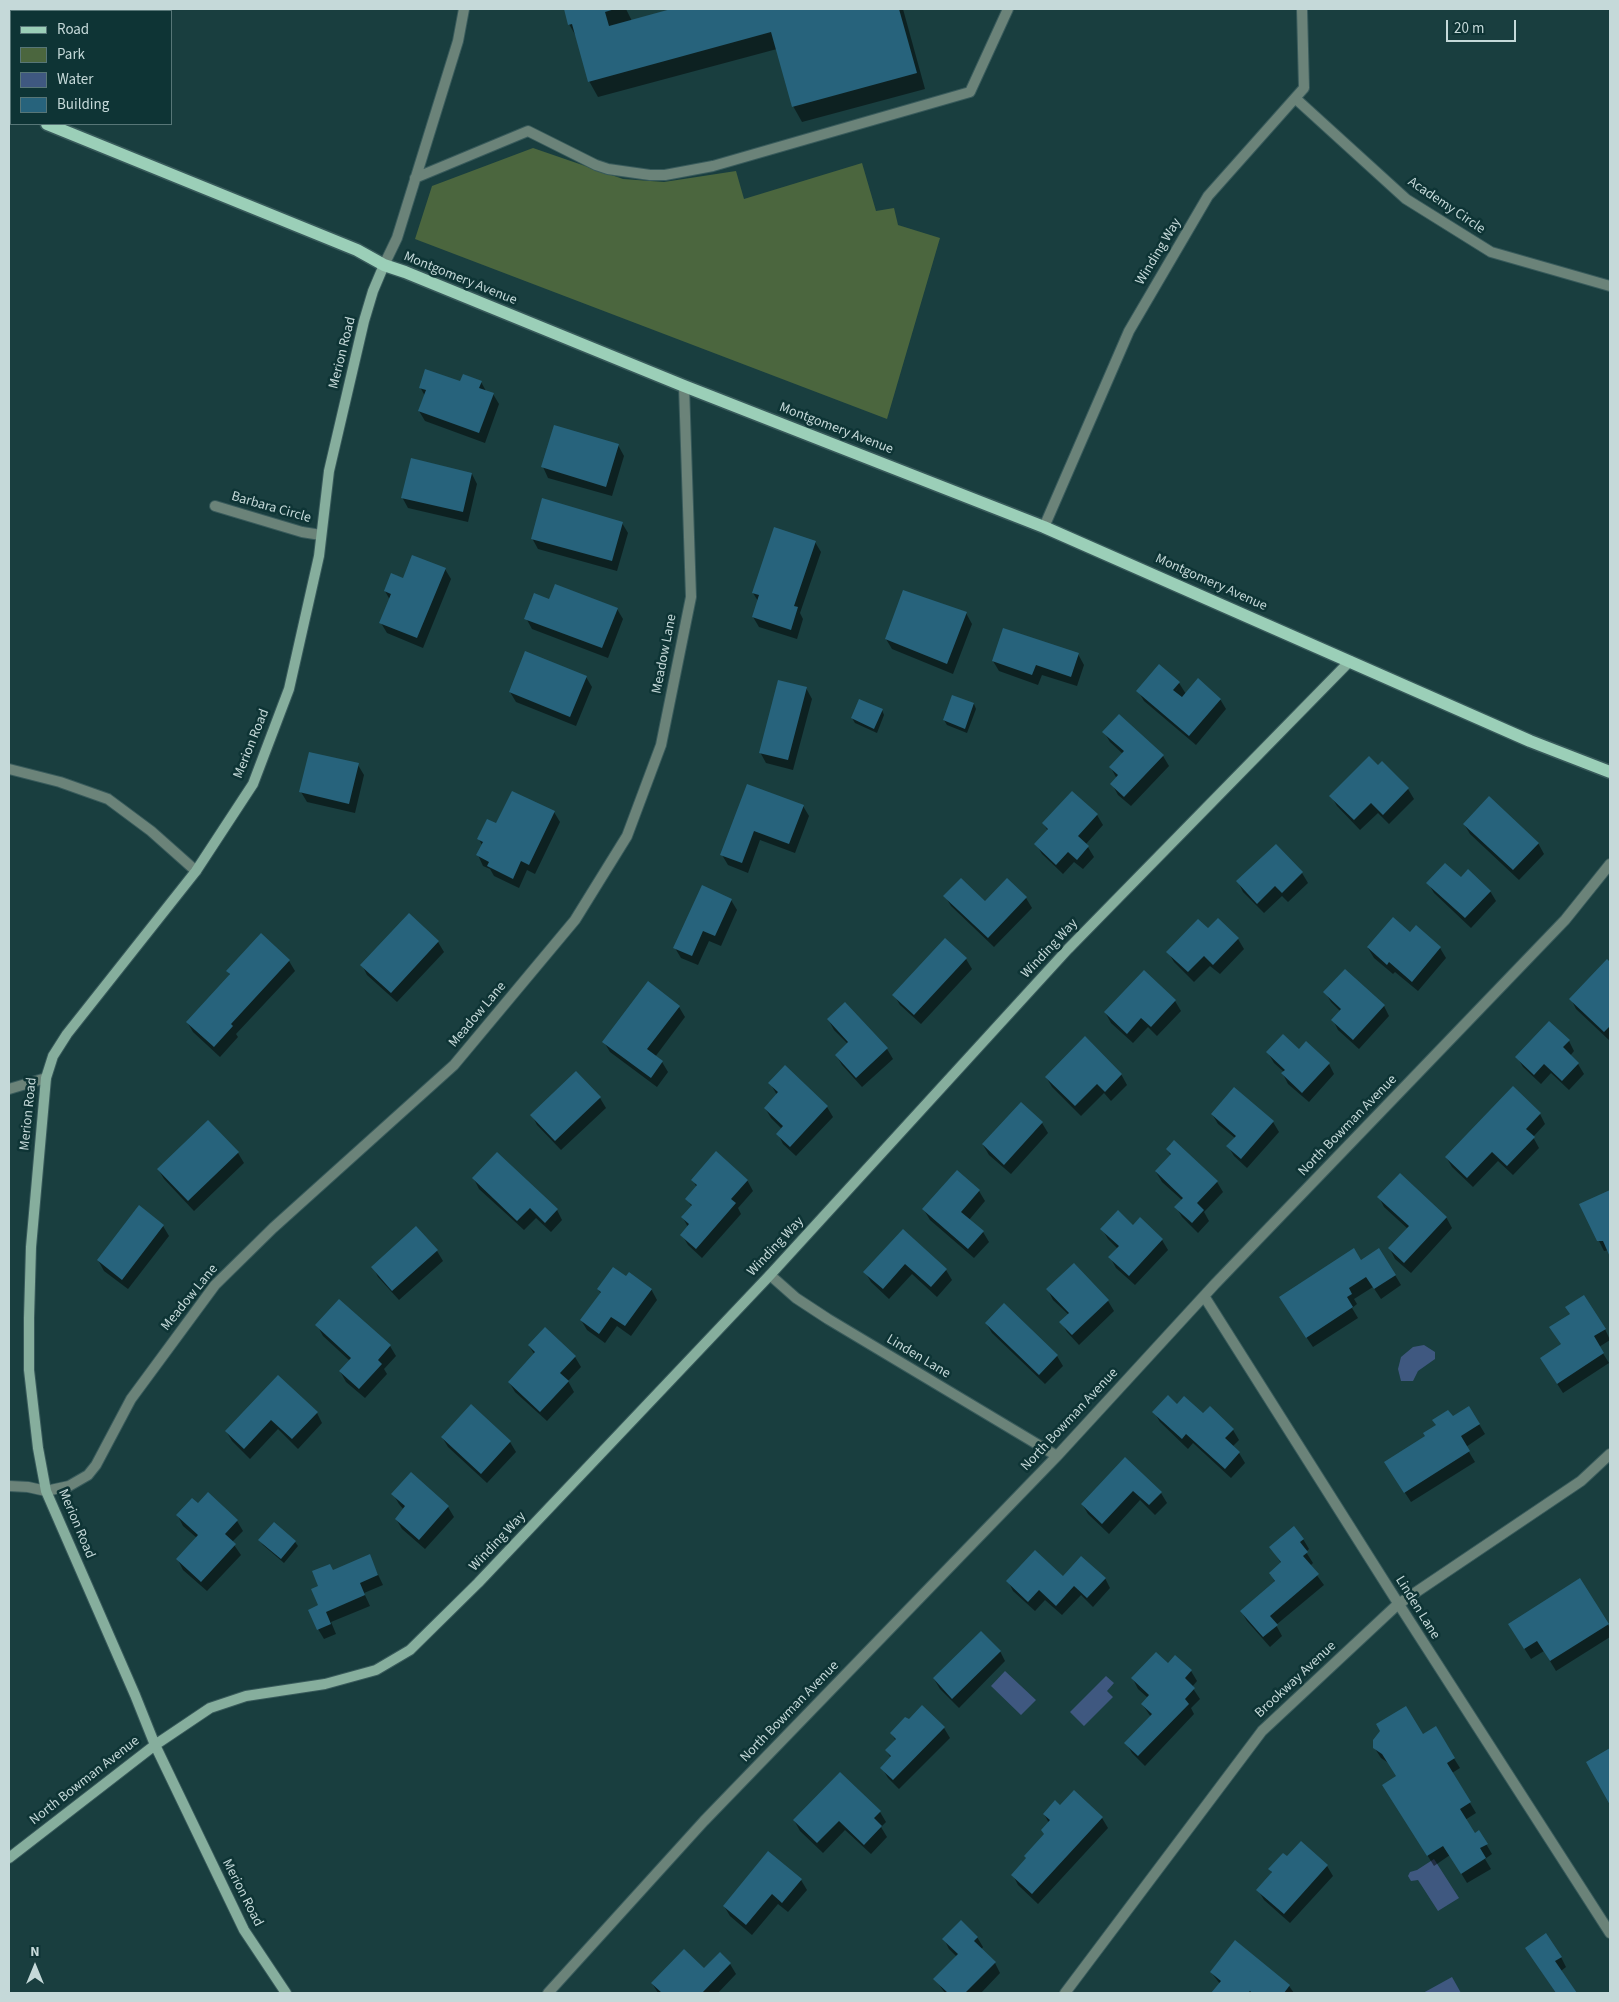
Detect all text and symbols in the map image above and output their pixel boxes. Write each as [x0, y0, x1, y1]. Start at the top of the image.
legend [10, 10, 172, 125]
scale bar [1449, 10, 1519, 42]
text: 20 m [1454, 18, 1484, 39]
text: Road [57, 19, 89, 40]
text: Park [57, 44, 85, 65]
text: Water [57, 69, 93, 90]
text: Building [57, 94, 109, 115]
street label: Academy Circle [1404, 174, 1488, 238]
street label: Winding Way [1132, 215, 1186, 289]
street label: Montgomery Avenue [401, 249, 519, 309]
street label: Merion Road [326, 315, 360, 391]
street label: Montgomery Avenue [777, 400, 895, 458]
street label: Barbara Circle [229, 489, 313, 527]
street label: Montgomery Avenue [1152, 551, 1270, 615]
street label: Meadow Lane [649, 613, 681, 695]
street label: Merion Road [230, 707, 274, 781]
street label: Winding Way [1018, 916, 1082, 982]
street label: Meadow Lane [446, 979, 510, 1051]
street label: North Bowman Avenue [1295, 1072, 1401, 1180]
street label: Merion Road [17, 1077, 41, 1151]
street label: Winding Way [744, 1214, 808, 1280]
street label: Meadow Lane [158, 1261, 222, 1335]
street label: Linden Lane [883, 1331, 953, 1383]
street label: North Bowman Avenue [1018, 1365, 1122, 1475]
street label: Merion Road [54, 1487, 98, 1561]
street label: Winding Way [466, 1509, 530, 1575]
street label: Linden Lane [1391, 1573, 1443, 1643]
street label: Brookway Avenue [1252, 1638, 1340, 1722]
street label: North Bowman Avenue [737, 1658, 843, 1766]
street label: North Bowman Avenue [27, 1733, 143, 1829]
street label: Merion Road [218, 1856, 266, 1930]
north arrow [10, 1942, 60, 1992]
text: N [30, 1942, 40, 1962]

